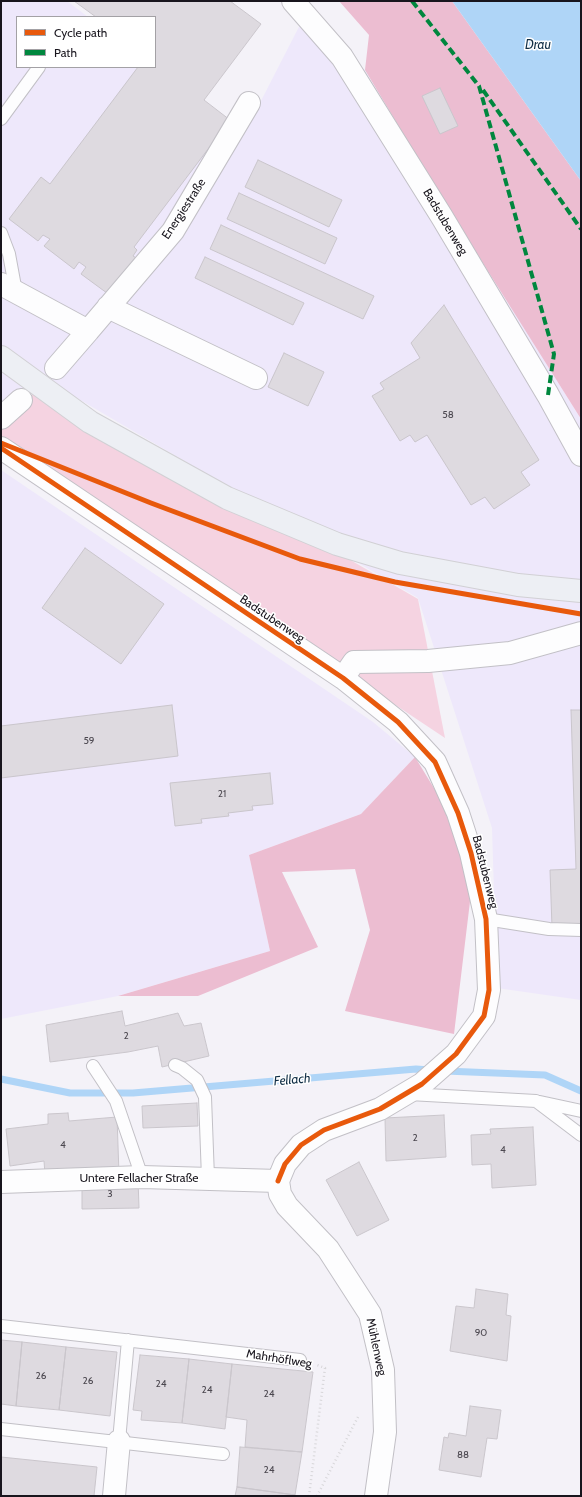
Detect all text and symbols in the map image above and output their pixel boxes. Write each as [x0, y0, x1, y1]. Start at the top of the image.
legend [16, 16, 156, 68]
text: Cycle path [54, 25, 107, 40]
water label: Drau [525, 37, 551, 53]
text: Path [54, 45, 77, 60]
street label: Energiestraße [159, 176, 209, 242]
street label: Badstubenweg [419, 186, 471, 258]
house number: 58 [442, 409, 454, 421]
street label: Badstubenweg [237, 592, 307, 646]
house number: 59 [83, 735, 95, 747]
house number: 21 [218, 788, 226, 800]
street label: Badstubenweg [469, 834, 501, 910]
house number: 2 [123, 1030, 129, 1042]
water label: Fellach [273, 1071, 311, 1089]
house number: 2 [412, 1132, 418, 1144]
house number: 4 [60, 1139, 66, 1151]
house number: 4 [500, 1144, 506, 1156]
street label: Untere Fellacher Straße [80, 1171, 198, 1185]
house number: 3 [107, 1188, 113, 1200]
street label: Mühlenweg [363, 1317, 389, 1377]
house number: 90 [475, 1327, 487, 1339]
street label: Mahrhöflweg [245, 1347, 313, 1371]
house number: 26 [36, 1370, 46, 1382]
house number: 26 [83, 1375, 93, 1387]
house number: 24 [155, 1378, 167, 1390]
house number: 24 [201, 1384, 213, 1396]
house number: 24 [263, 1388, 275, 1400]
house number: 88 [457, 1449, 469, 1461]
house number: 24 [263, 1464, 275, 1476]

